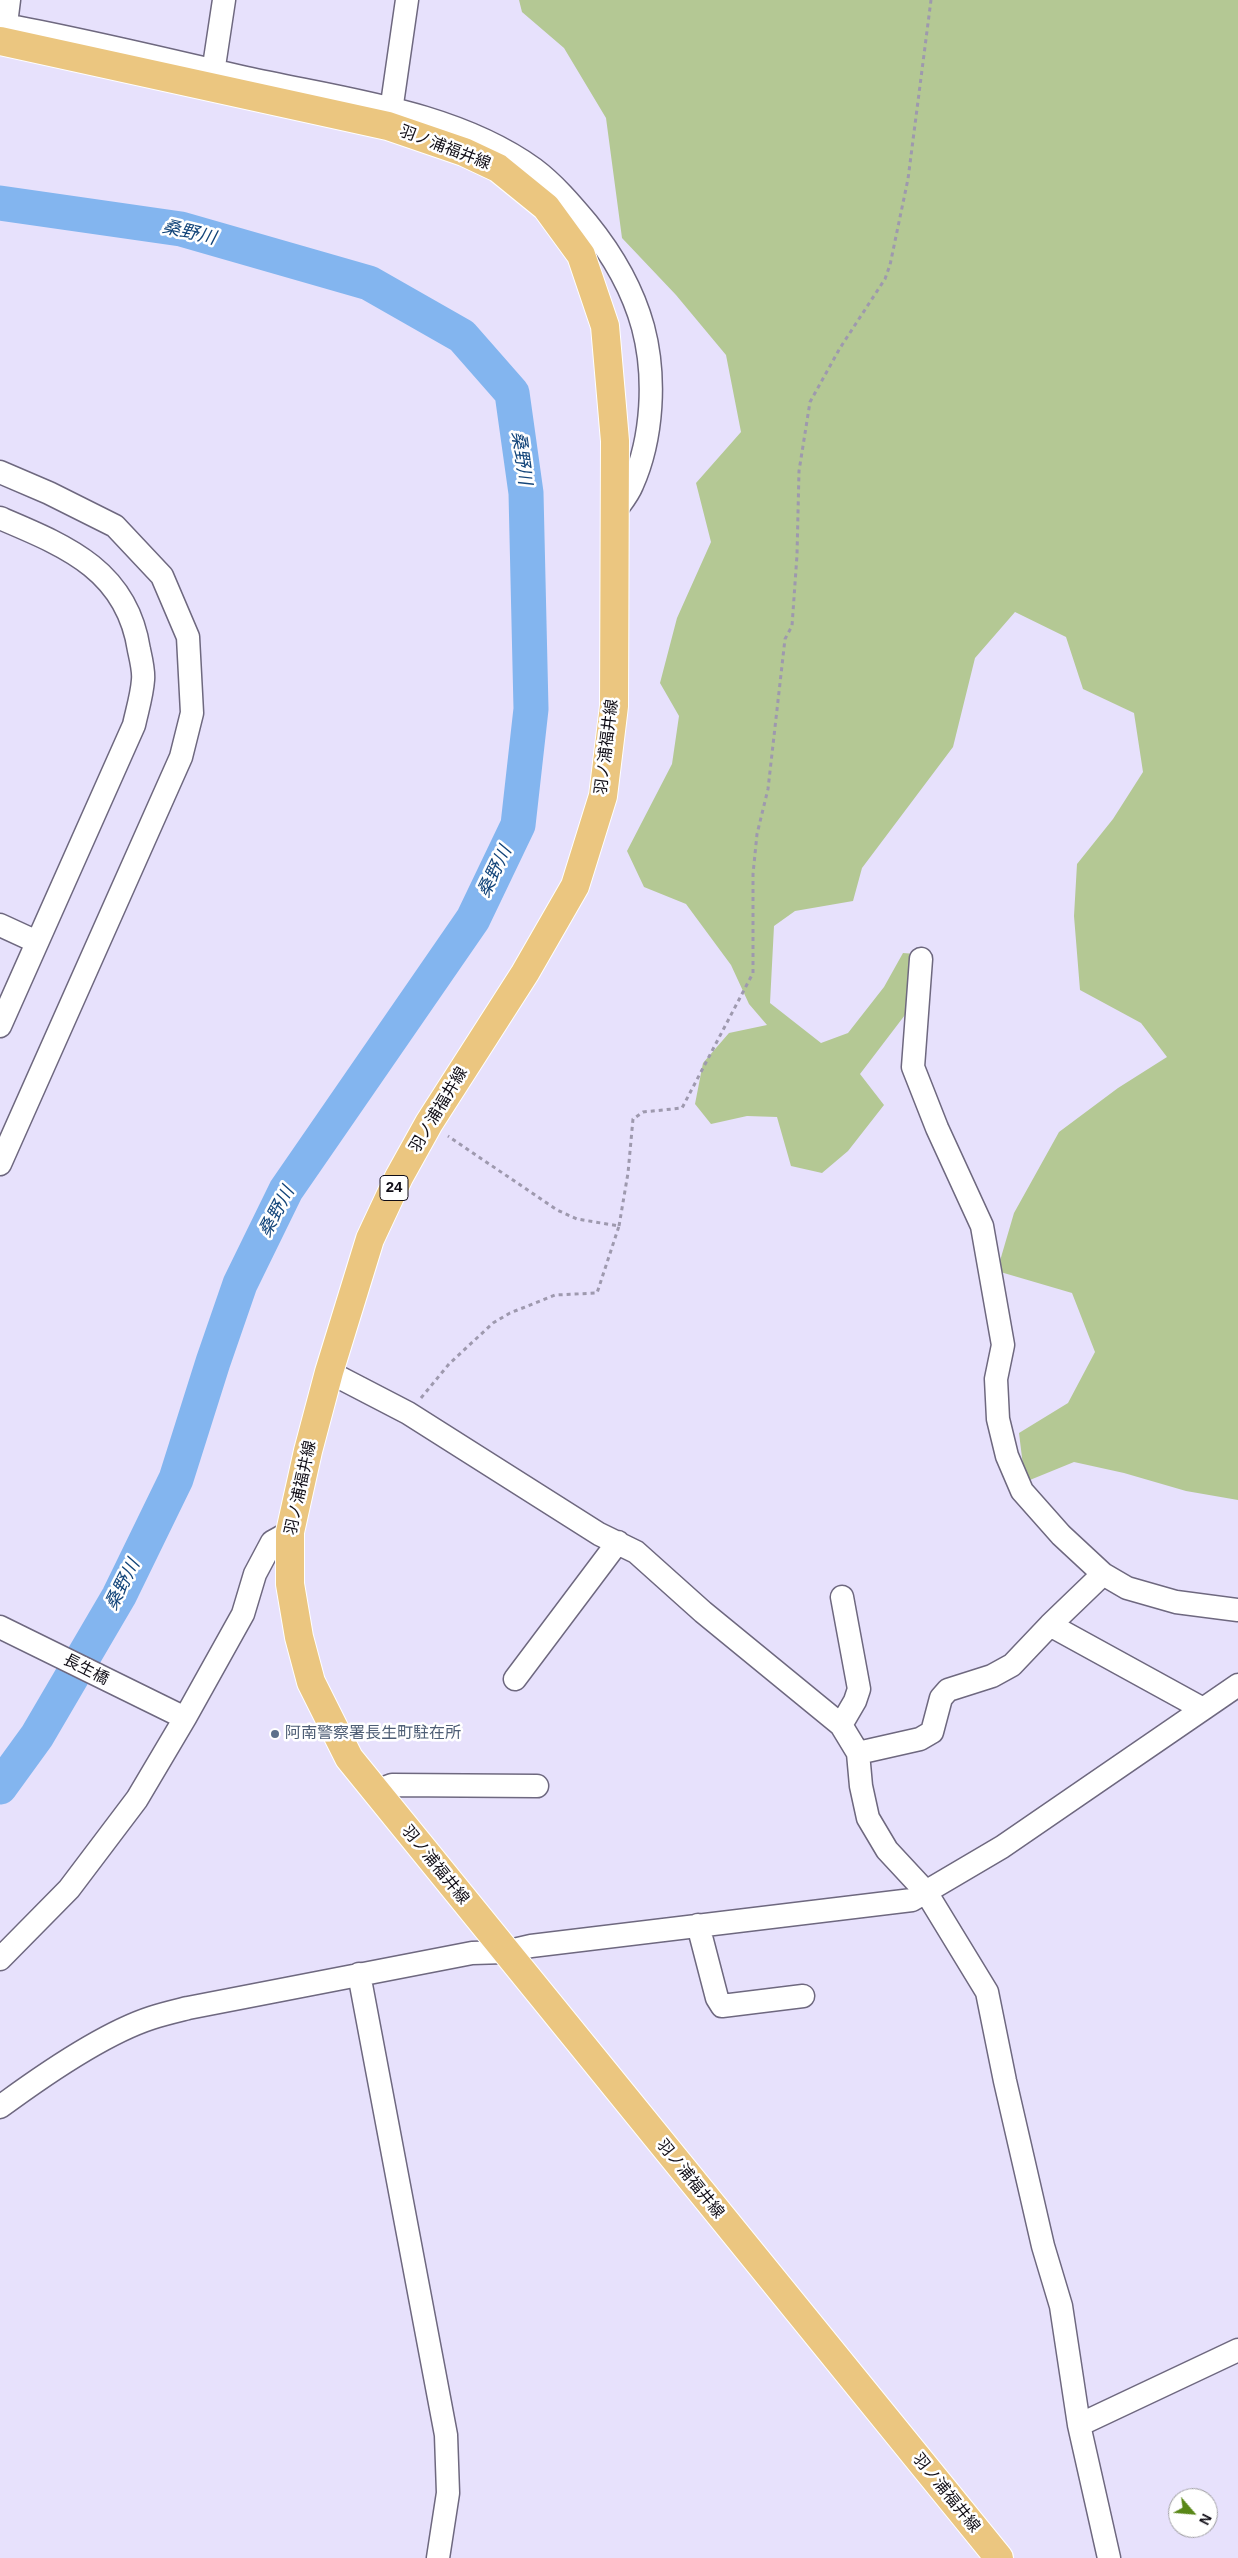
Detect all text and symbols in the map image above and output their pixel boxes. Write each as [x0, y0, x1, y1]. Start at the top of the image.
street label: 羽ノ浦福井線 [397, 122, 493, 174]
water label: 桑野川 [160, 216, 218, 250]
water label: 桑野川 [507, 430, 535, 486]
street label: 羽ノ浦福井線 [592, 698, 622, 796]
water label: 桑野川 [473, 843, 517, 901]
street label: 羽ノ浦福井線 [406, 1064, 472, 1156]
road number: 24 [380, 1176, 408, 1200]
water label: 桑野川 [255, 1183, 299, 1241]
street label: 羽ノ浦福井線 [282, 1439, 320, 1537]
water label: 桑野川 [101, 1556, 145, 1614]
street label: 長生橋 [60, 1651, 112, 1689]
place label: 阿南警察署長生町駐在所 [285, 1724, 461, 1744]
marker: 阿南警察署長生町駐在所 [269, 1728, 281, 1740]
street label: 羽ノ浦福井線 [397, 1822, 473, 1908]
street label: 羽ノ浦福井線 [652, 2136, 728, 2222]
street label: 羽ノ浦福井線 [908, 2450, 984, 2536]
north arrow [1168, 2488, 1218, 2538]
text: N [1196, 2511, 1215, 2527]

